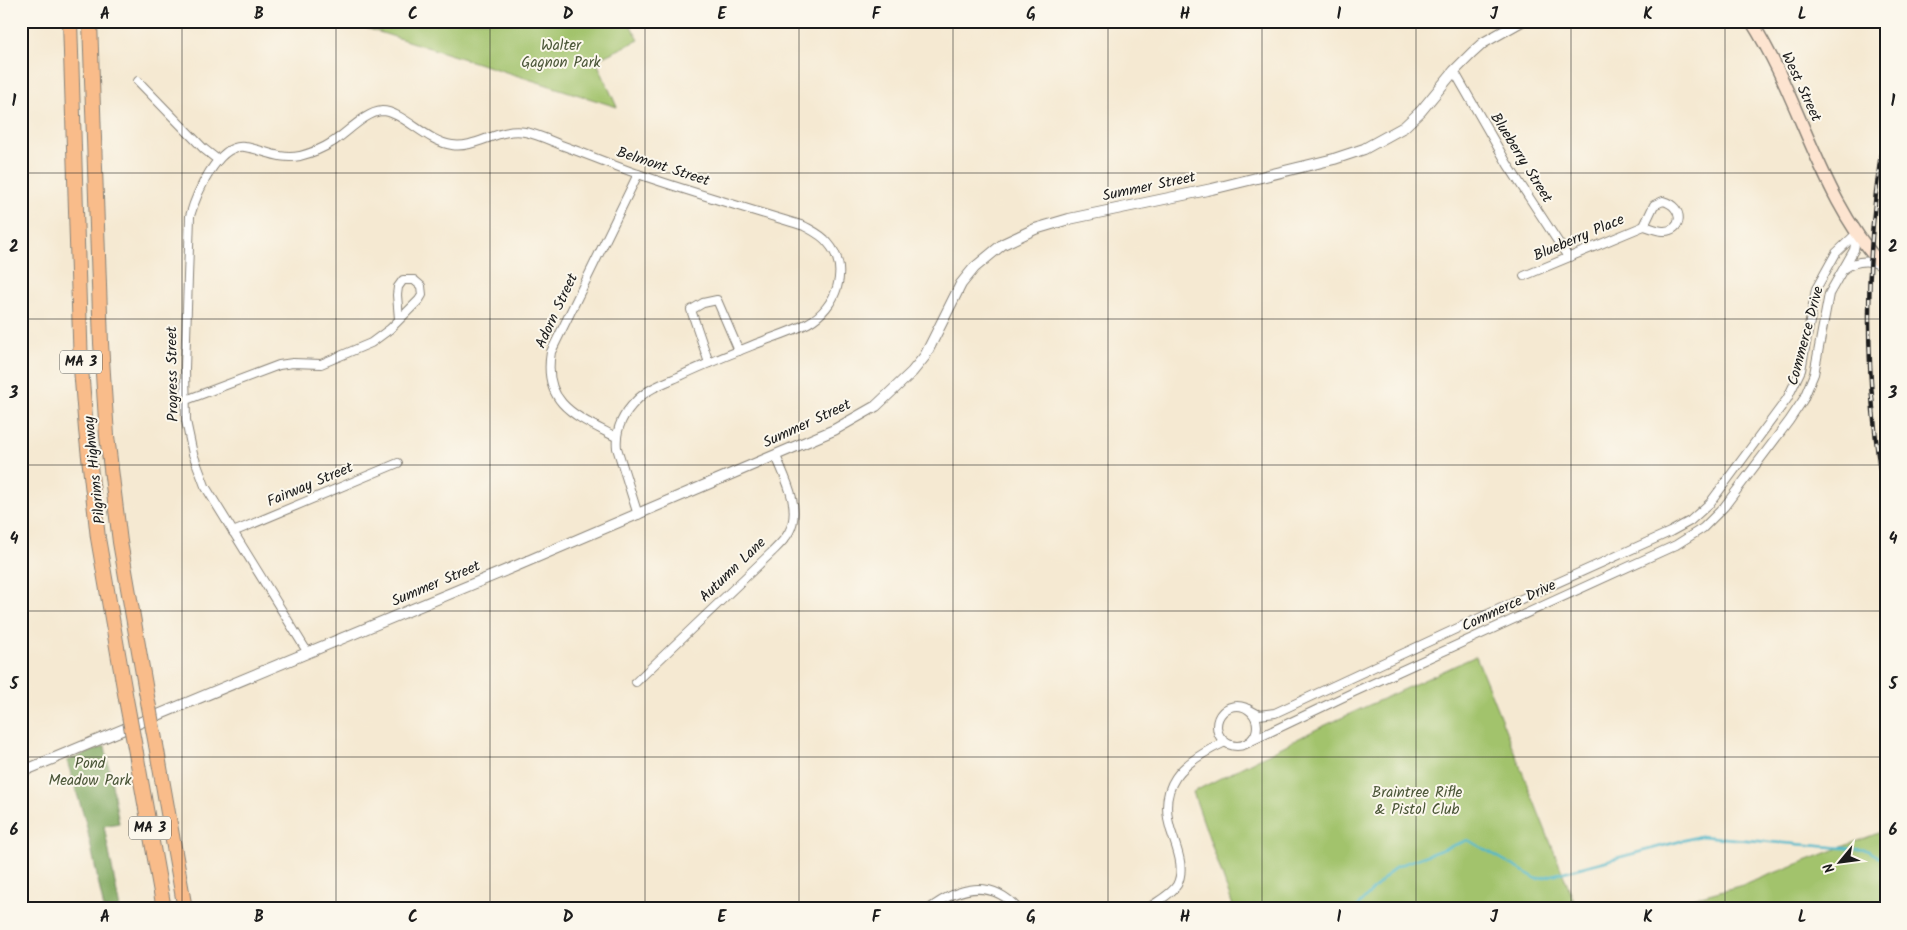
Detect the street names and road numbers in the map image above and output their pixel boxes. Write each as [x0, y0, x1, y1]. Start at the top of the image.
street label: West Street [1774, 48, 1828, 126]
street label: Blueberry Street [1484, 108, 1559, 208]
street label: Belmont Street [613, 141, 713, 193]
street label: Summer Street [1100, 165, 1198, 209]
street label: Blueberry Place [1530, 208, 1629, 268]
street label: Adorn Street [529, 269, 585, 353]
street label: Commerce Drive [1781, 283, 1831, 388]
street label: Progress Street [160, 326, 186, 422]
road number: MA 3 [60, 351, 102, 374]
street label: Summer Street [759, 393, 855, 455]
street label: Pilgrims Highway [77, 414, 113, 525]
street label: Fairway Street [263, 456, 357, 514]
street label: Autumn Lane [694, 532, 772, 608]
street label: Summer Street [388, 554, 485, 614]
street label: Commerce Drive [1458, 573, 1561, 638]
road number: MA 3 [129, 816, 171, 840]

